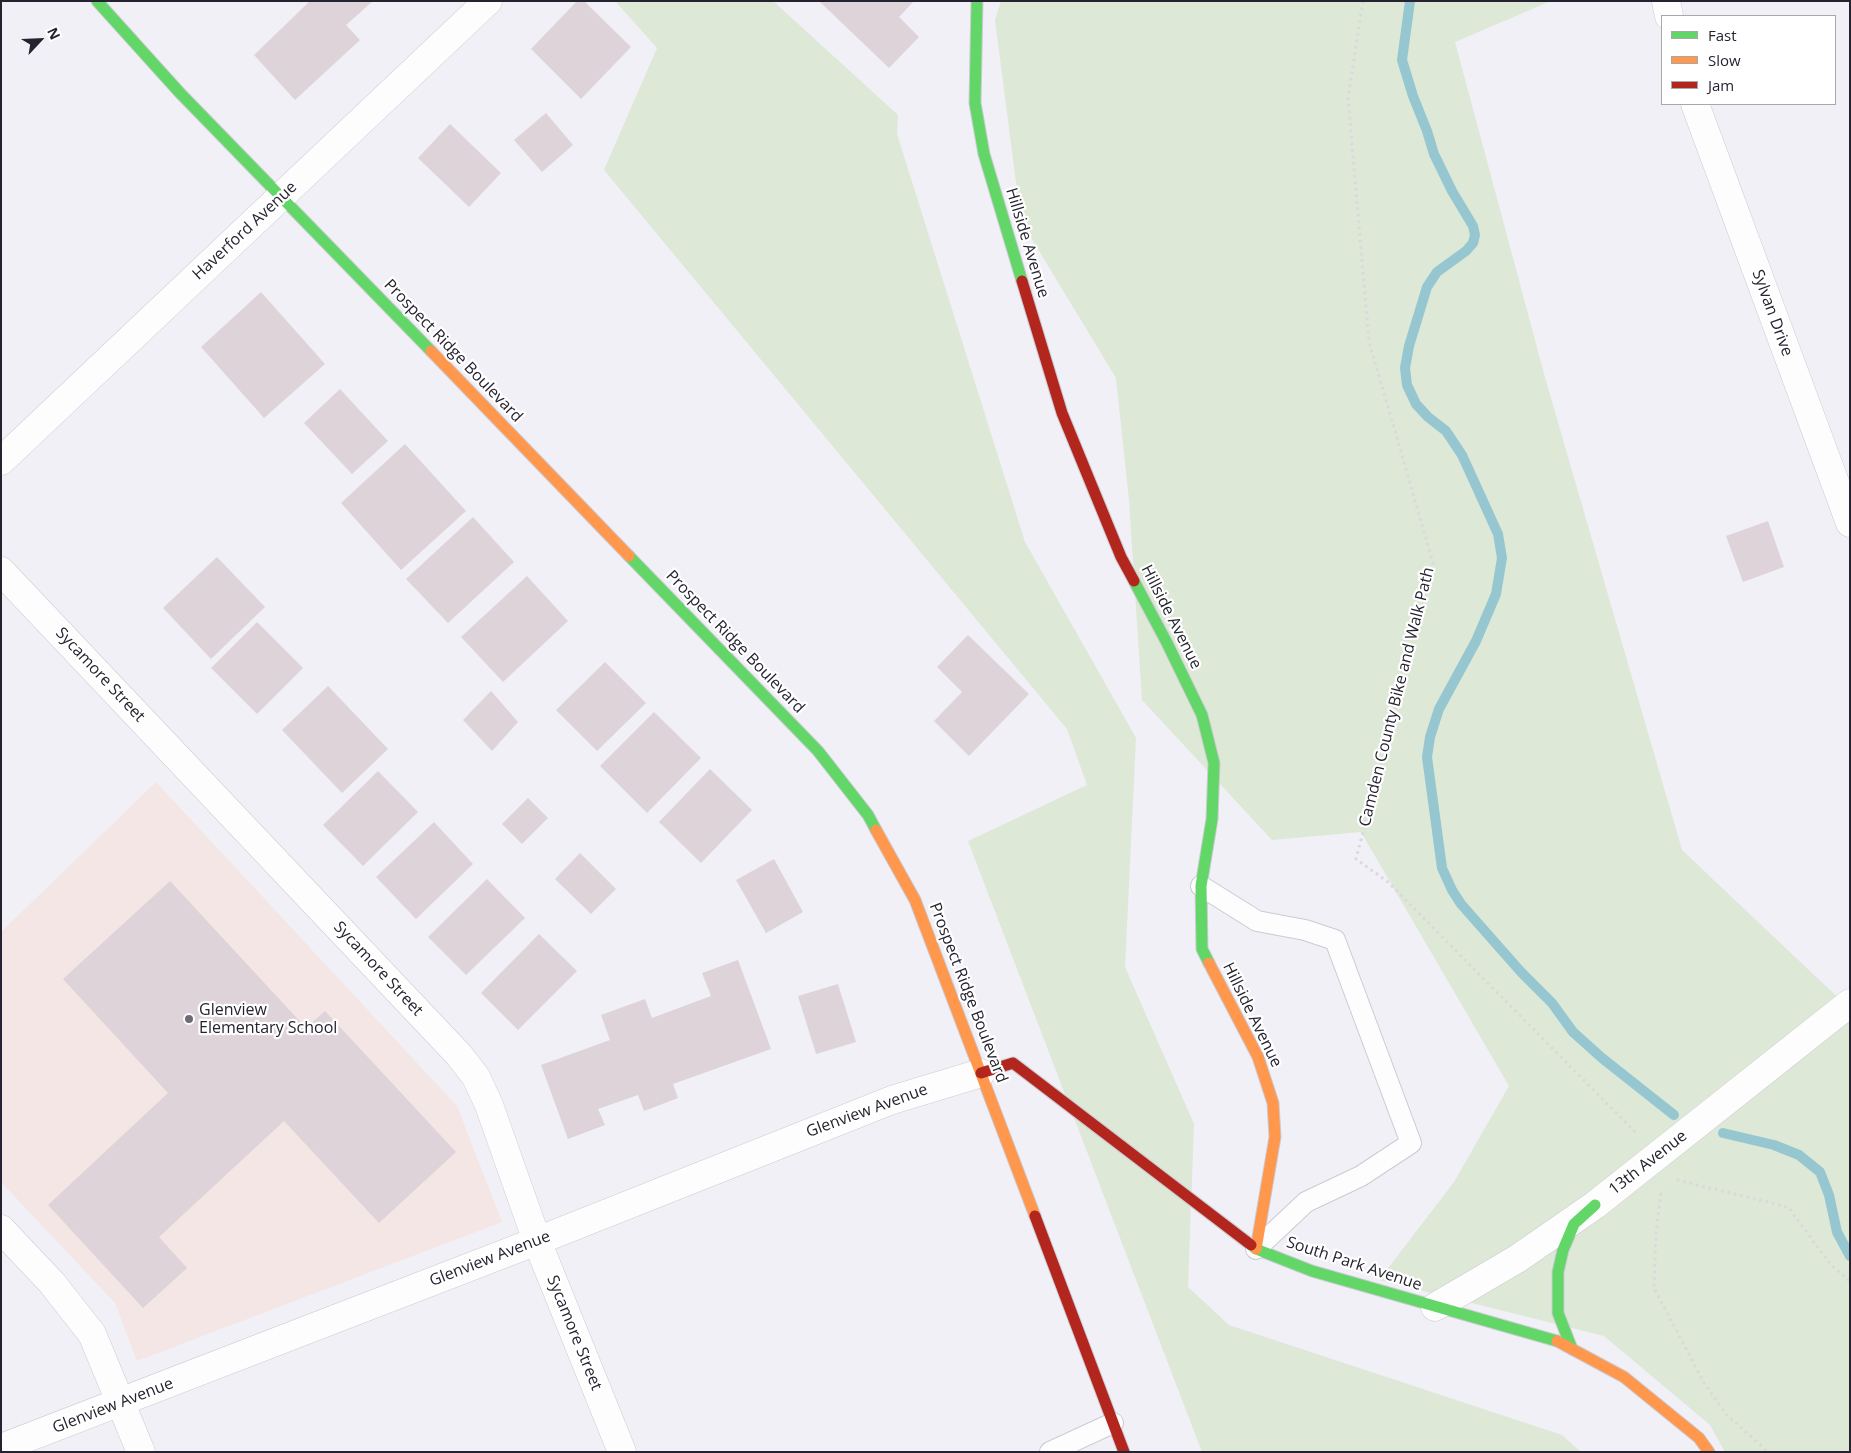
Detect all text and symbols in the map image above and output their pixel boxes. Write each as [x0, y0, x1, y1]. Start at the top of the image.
north arrow [15, 15, 65, 65]
legend [1661, 15, 1836, 105]
text: N [43, 24, 65, 43]
text: Fast [1708, 25, 1737, 45]
text: Slow [1708, 50, 1741, 70]
text: Jam [1708, 75, 1734, 95]
street label: Haverford Avenue [189, 178, 301, 284]
street label: Hillside Avenue [1001, 186, 1053, 300]
street label: Sylvan Drive [1747, 267, 1797, 359]
street label: Prospect Ridge Boulevard [380, 276, 526, 426]
street label: Hillside Avenue [1137, 562, 1205, 672]
street label: Camden County Bike and Walk Path [1355, 565, 1439, 829]
street label: Prospect Ridge Boulevard [662, 567, 808, 717]
street label: Sycamore Street [51, 624, 149, 726]
street label: Prospect Ridge Boulevard [925, 900, 1011, 1086]
street label: Sycamore Street [329, 918, 427, 1020]
street label: Hillside Avenue [1218, 959, 1286, 1071]
place label: Glenview Elementary School [199, 1000, 337, 1038]
marker: Glenview Elementary School [183, 1013, 195, 1025]
street label: Glenview Avenue [804, 1080, 930, 1142]
street label: 13th Avenue [1605, 1127, 1691, 1199]
street label: Glenview Avenue [427, 1227, 553, 1291]
street label: South Park Avenue [1284, 1233, 1424, 1295]
street label: Sycamore Street [542, 1273, 606, 1393]
street label: Glenview Avenue [50, 1374, 176, 1438]

